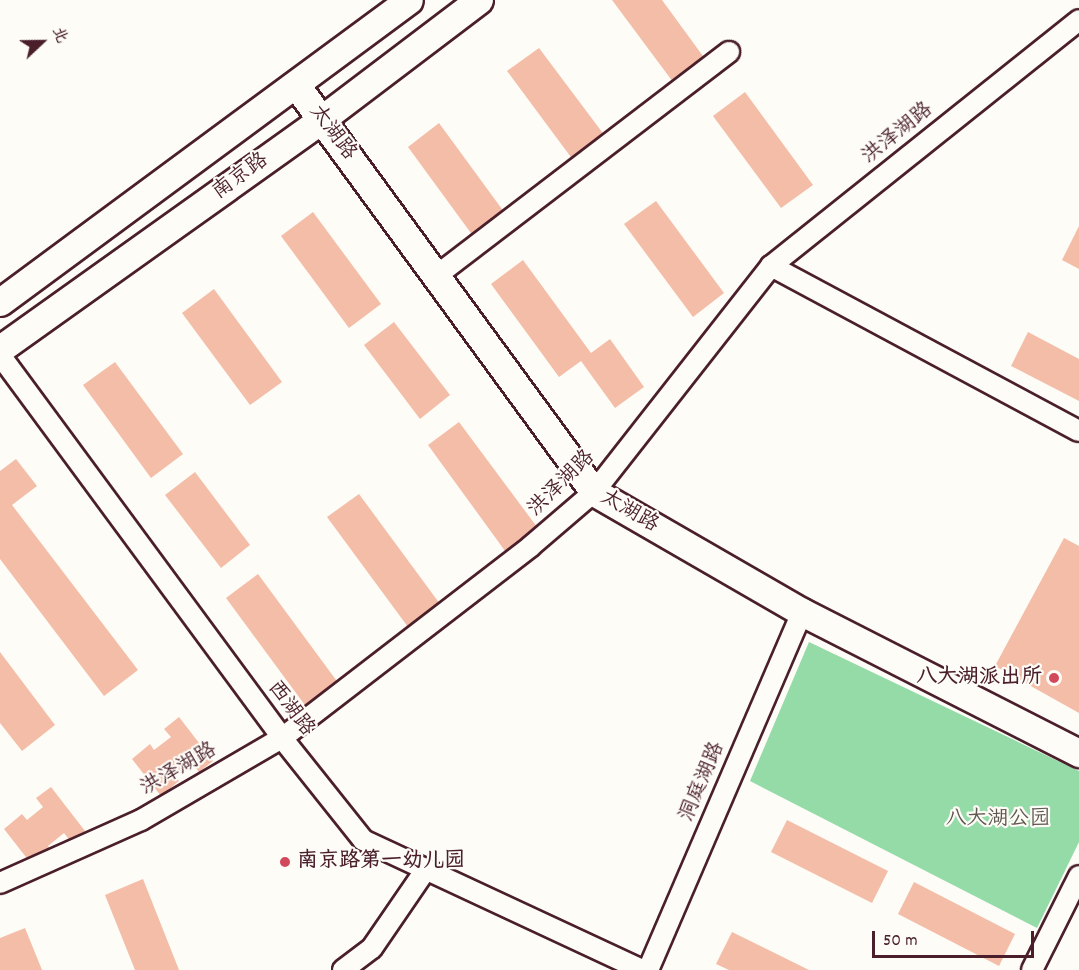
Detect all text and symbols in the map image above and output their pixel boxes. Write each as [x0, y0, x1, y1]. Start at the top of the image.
north arrow [12, 12, 72, 72]
text: 北 [45, 23, 73, 47]
street label: 洪泽湖路 [857, 98, 939, 170]
street label: 太湖路 [303, 100, 361, 166]
street label: 南京路 [208, 148, 274, 206]
street label: 洪泽湖路 [523, 445, 601, 523]
street label: 太湖路 [595, 485, 663, 539]
place label: 八大湖派出所 [916, 665, 1042, 691]
marker: 八大湖派出所 [1047, 671, 1061, 685]
street label: 西湖路 [261, 676, 319, 742]
street label: 洪泽湖路 [136, 738, 222, 802]
street label: 洞庭湖路 [675, 738, 731, 826]
park label: 八大湖公园 [946, 807, 1050, 833]
place label: 南京路第一幼儿园 [297, 849, 465, 875]
marker: 南京路第一幼儿园 [278, 855, 292, 869]
scale bar [875, 919, 1037, 957]
text: 50 m [883, 929, 918, 954]

